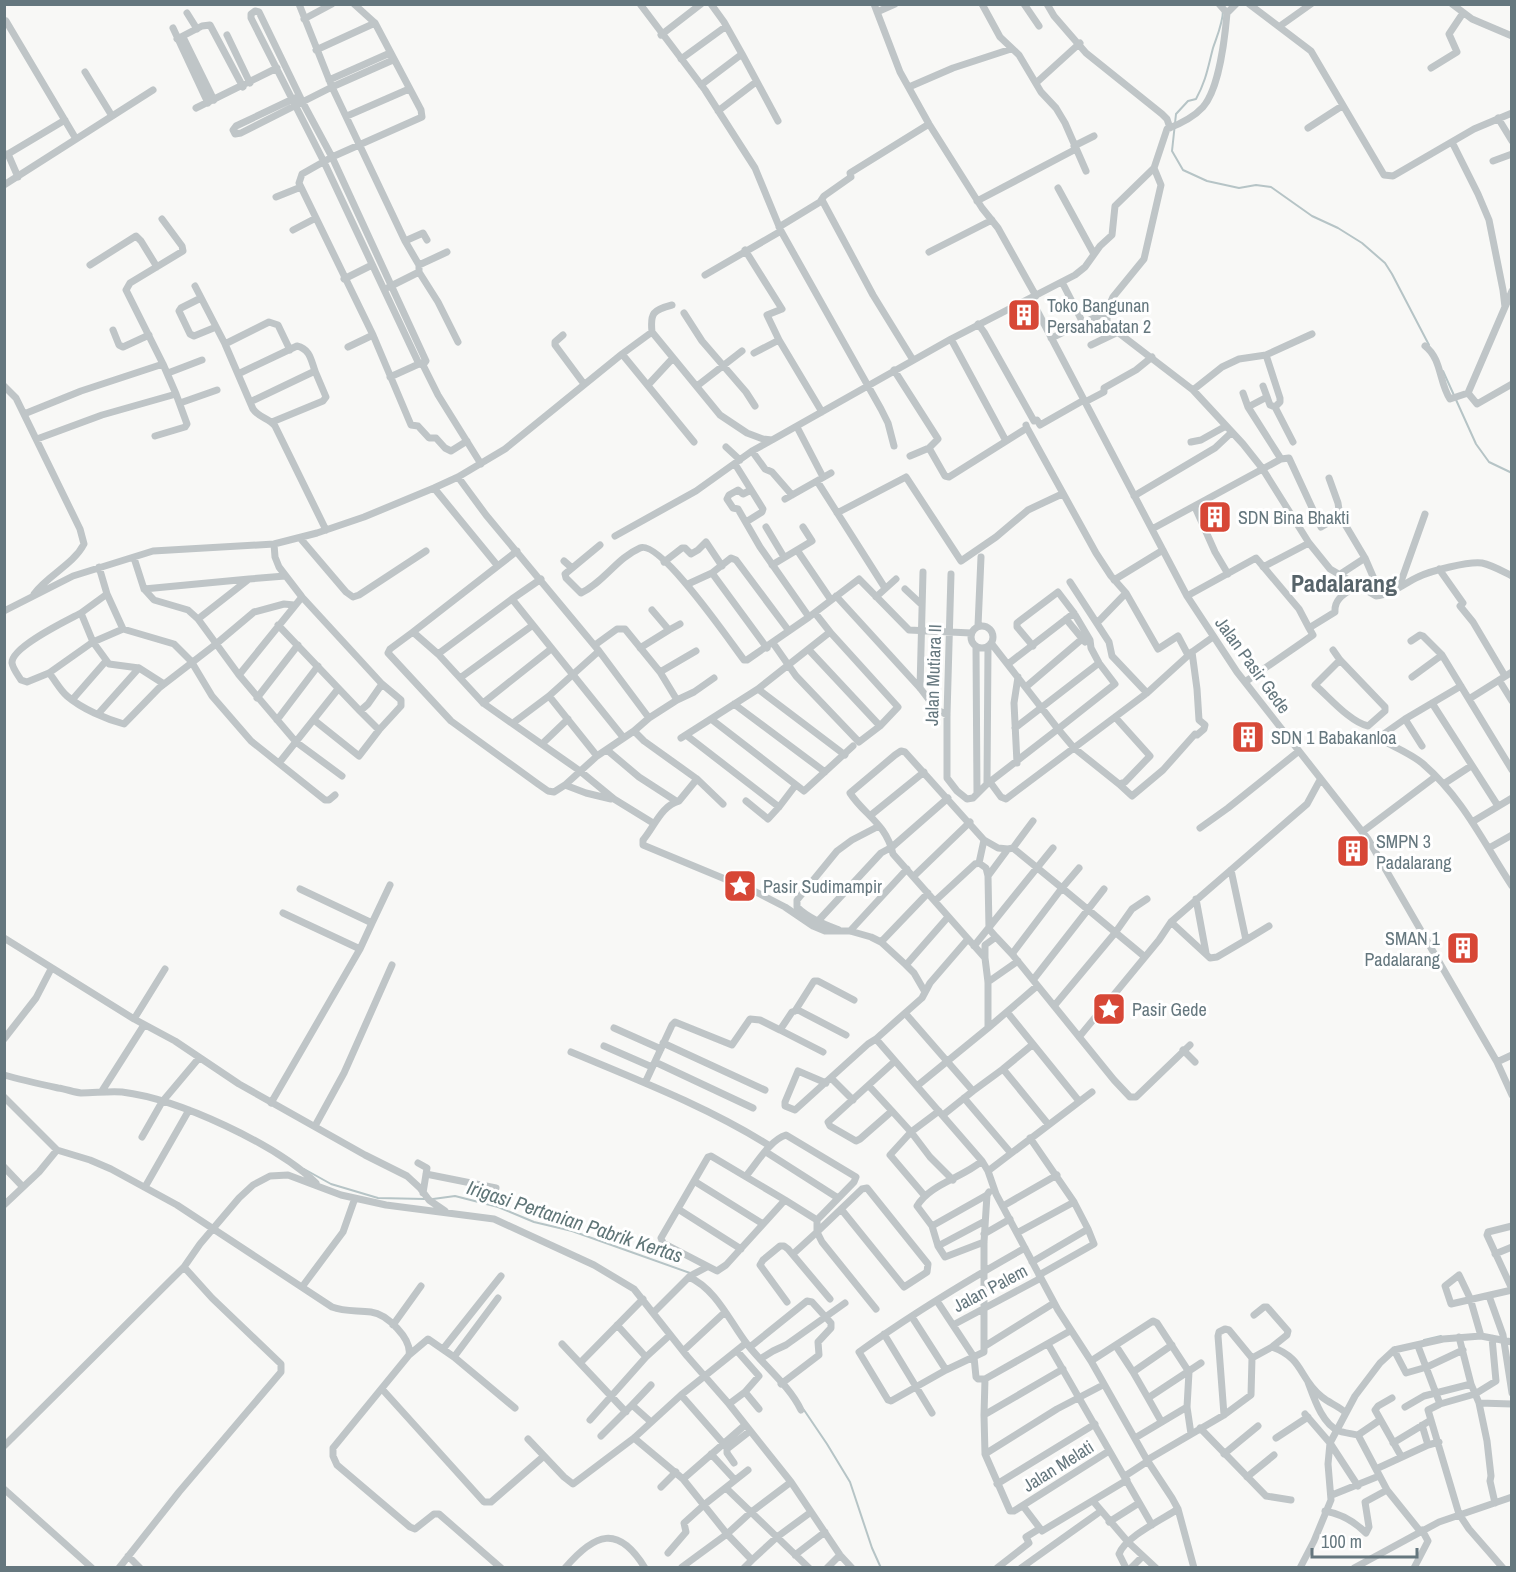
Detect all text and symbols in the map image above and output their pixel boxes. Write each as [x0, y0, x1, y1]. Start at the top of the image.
place label: Toko Bangunan Persahabatan 2 [1047, 293, 1151, 339]
building icon: Toko Bangunan Persahabatan 2 [1006, 297, 1042, 333]
building icon: SDN Bina Bhakti [1197, 499, 1233, 535]
place label: SDN Bina Bhakti [1238, 505, 1350, 530]
district label: Padalarang [1291, 567, 1397, 599]
street label: Jalan Pasir Gede [1209, 612, 1297, 718]
street label: Jalan Mutiara II [919, 624, 947, 726]
building icon: SDN 1 Babakanloa [1230, 719, 1266, 755]
place label: SDN 1 Babakanloa [1271, 725, 1397, 750]
place label: SMPN 3 Padalarang [1376, 829, 1452, 875]
building icon: SMPN 3 Padalarang [1335, 833, 1371, 869]
place icon: Pasir Sudimampir [722, 868, 758, 904]
place label: Pasir Sudimampir [763, 874, 882, 899]
place label: SMAN 1 Padalarang [1365, 926, 1441, 972]
building icon: SMAN 1 Padalarang [1445, 930, 1481, 966]
place icon: Pasir Gede [1091, 991, 1127, 1027]
place label: Pasir Gede [1132, 997, 1207, 1022]
water label: Irigasi Pertanian Pabrik Kertas [464, 1173, 686, 1269]
street label: Jalan Palem [948, 1258, 1032, 1318]
street label: Jalan Melati [1018, 1434, 1098, 1498]
scale bar [1312, 1521, 1417, 1559]
text: 100 m [1321, 1529, 1362, 1554]

